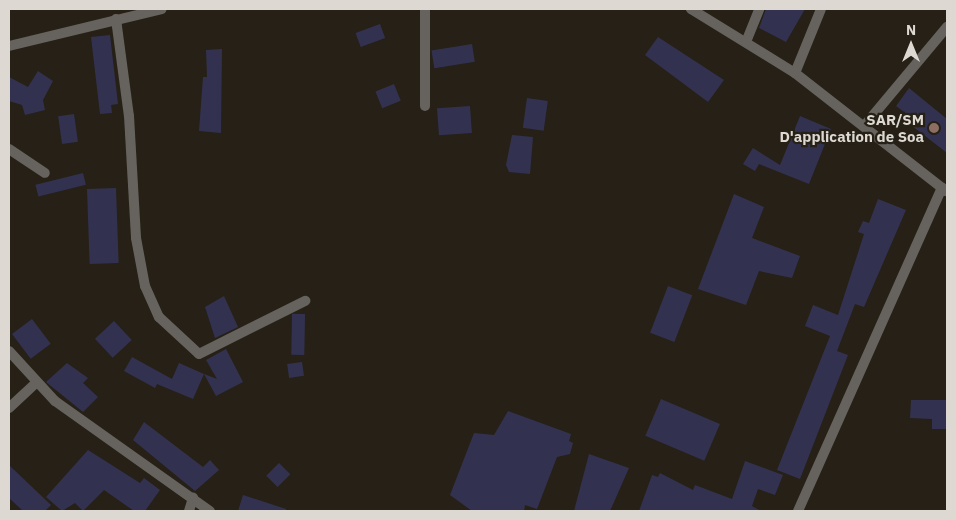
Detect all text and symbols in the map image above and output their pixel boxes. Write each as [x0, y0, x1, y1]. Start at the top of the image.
north arrow [886, 20, 936, 70]
text: N [906, 21, 916, 39]
place label: SAR/SM D'application de Soa [779, 110, 924, 145]
marker: SAR/SM D'application de Soa [928, 122, 940, 134]

